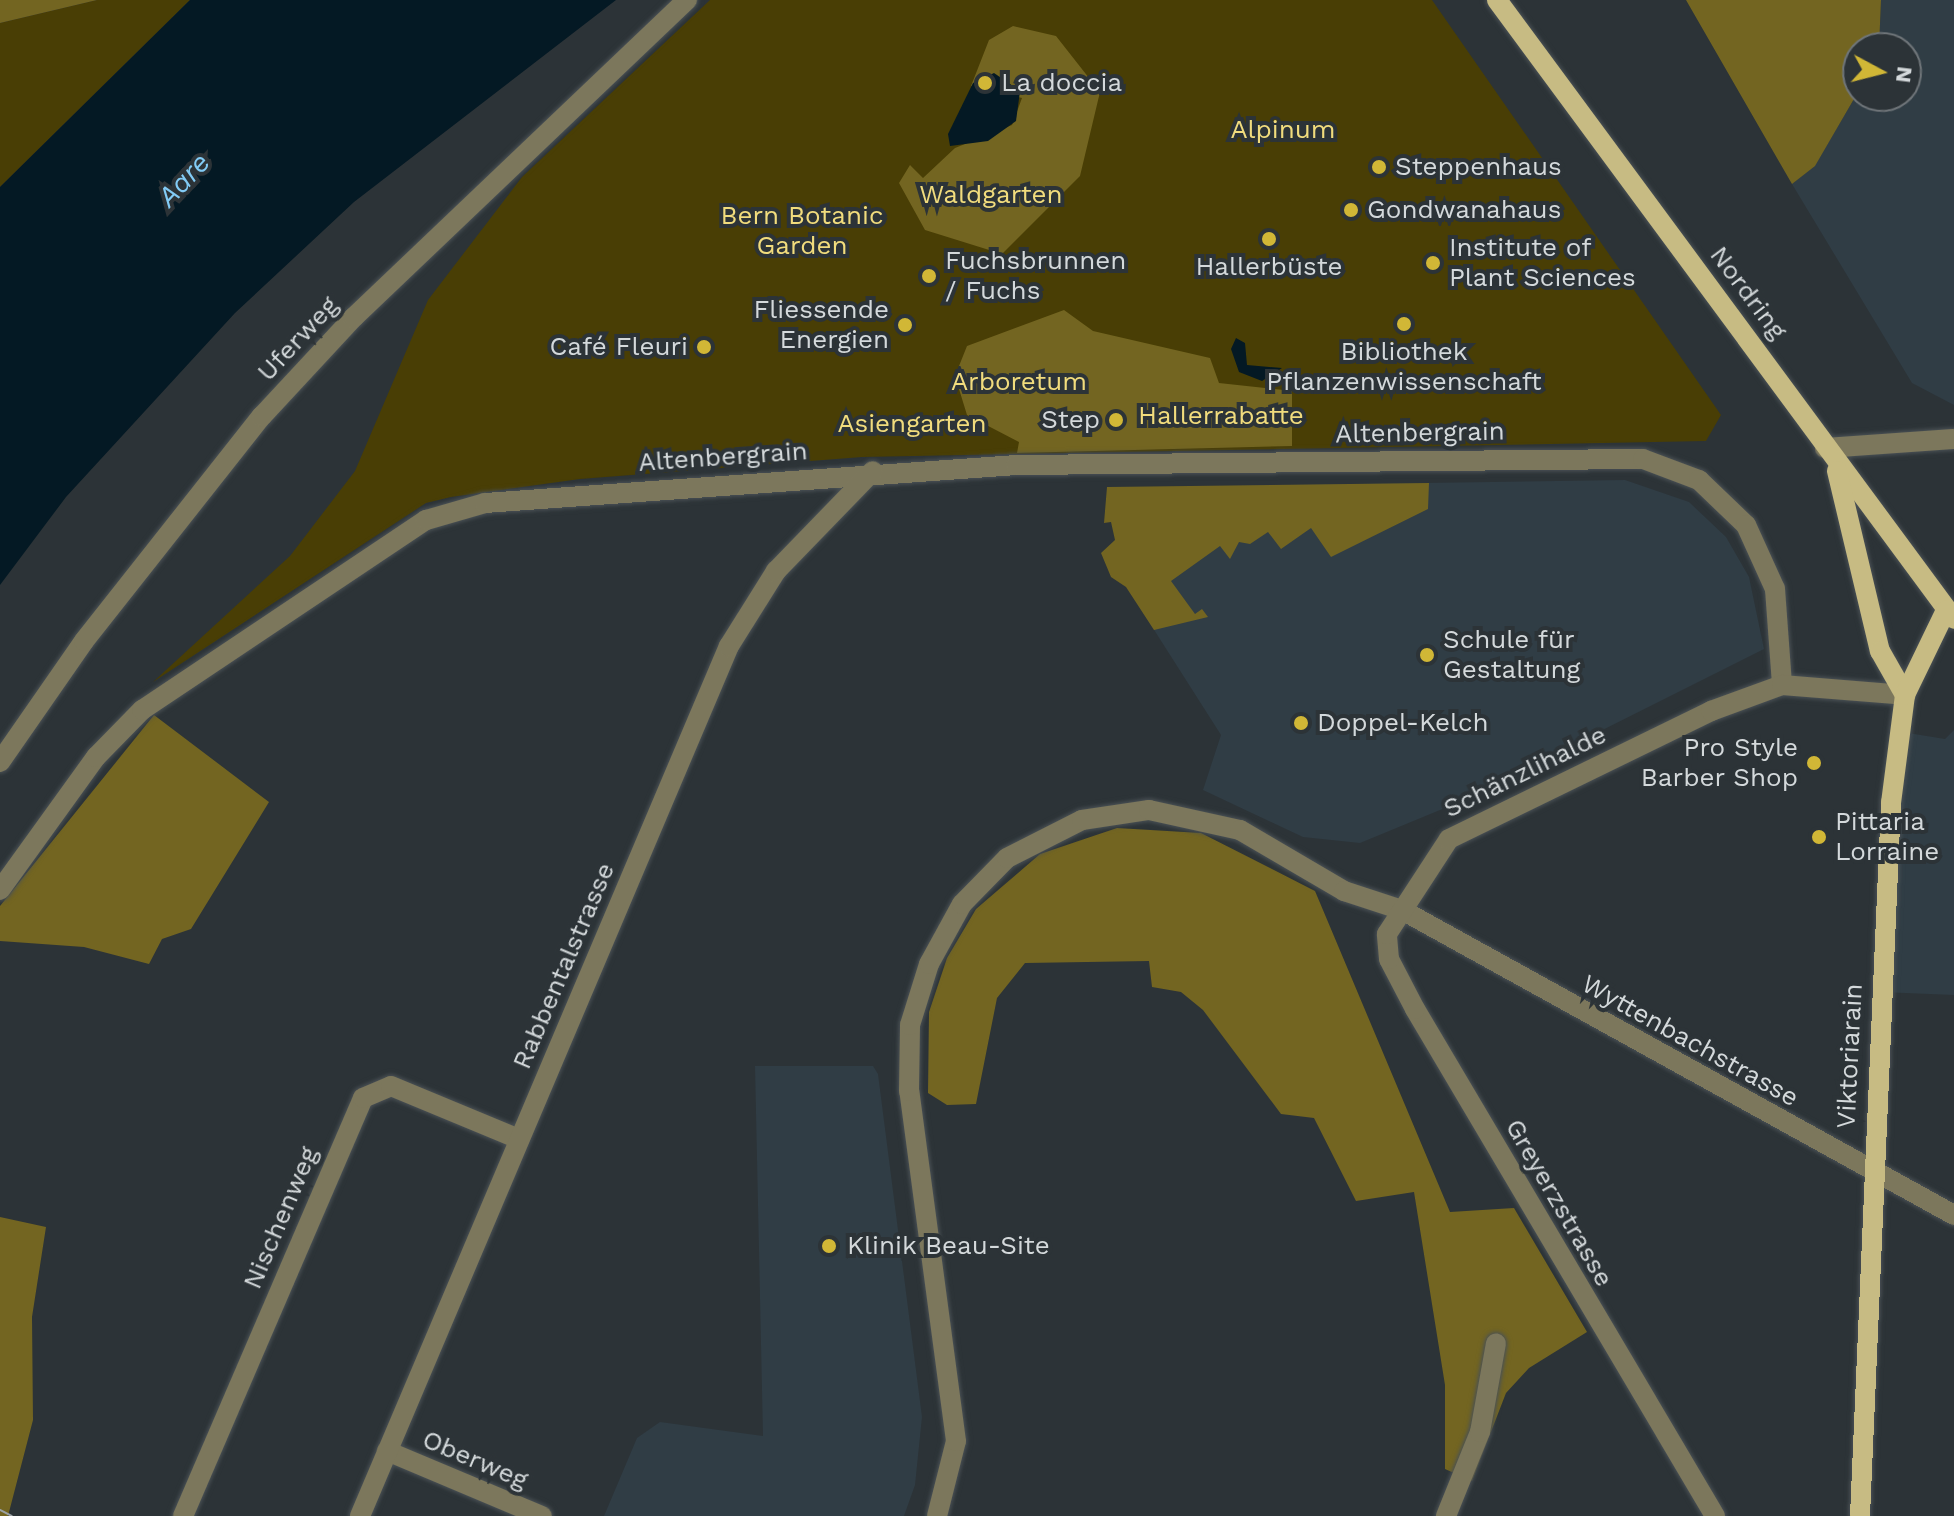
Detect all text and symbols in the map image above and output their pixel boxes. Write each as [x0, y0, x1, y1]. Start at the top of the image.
north arrow [1842, 32, 1922, 112]
text: N [1891, 65, 1918, 84]
place label: La doccia [1001, 67, 1123, 99]
marker: La doccia [976, 74, 994, 92]
park label: Alpinum [1230, 114, 1336, 146]
water label: Aare [151, 146, 217, 214]
place label: Steppenhaus [1395, 151, 1562, 183]
marker: Steppenhaus [1370, 158, 1388, 176]
park label: Waldgarten [919, 179, 1063, 211]
place label: Gondwanahaus [1367, 194, 1561, 226]
park label: Bern Botanic Garden [720, 200, 884, 262]
marker: Gondwanahaus [1342, 201, 1360, 219]
marker: Hallerbüste [1260, 230, 1278, 248]
place label: Institute of Plant Sciences [1449, 232, 1636, 294]
street label: Nordring [1703, 240, 1793, 346]
place label: Fuchsbrunnen / Fuchs [945, 245, 1126, 306]
place label: Hallerbüste [1195, 251, 1343, 283]
marker: Institute of Plant Sciences [1424, 254, 1442, 272]
marker: Fuchsbrunnen / Fuchs [920, 267, 938, 285]
street label: Uferweg [251, 290, 345, 388]
place label: Fliessende Energien [753, 294, 889, 356]
marker: Bibliothek Pflanzenwissenschaft [1395, 315, 1413, 333]
marker: Fliessende Energien [896, 316, 914, 334]
place label: Café Fleuri [549, 331, 688, 363]
place label: Bibliothek Pflanzenwissenschaft [1266, 336, 1542, 398]
marker: Café Fleuri [695, 338, 713, 356]
park label: Arboretum [951, 366, 1087, 398]
park label: Hallerrabatte [1138, 400, 1304, 432]
place label: Step [1041, 404, 1100, 436]
park label: Asiengarten [837, 408, 987, 440]
marker: Step [1107, 411, 1125, 429]
street label: Altenbergrain [1335, 416, 1505, 450]
street label: Altenbergrain [637, 436, 809, 478]
place label: Schule für Gestaltung [1443, 624, 1580, 686]
marker: Schule für Gestaltung [1418, 646, 1436, 664]
place label: Doppel-Kelch [1317, 707, 1489, 739]
marker: Doppel-Kelch [1292, 714, 1310, 732]
street label: Schänzlihalde [1439, 719, 1611, 825]
place label: Pro Style Barber Shop [1640, 732, 1798, 794]
marker: Pro Style Barber Shop [1805, 754, 1823, 772]
place label: Pittaria Lorraine [1835, 806, 1939, 868]
marker: Pittaria Lorraine [1810, 828, 1828, 846]
street label: Rabbentalstrasse [506, 858, 622, 1074]
street label: Wyttenbachstrasse [1576, 968, 1804, 1114]
street label: Viktoriarain [1831, 983, 1869, 1129]
street label: Greyerzstrasse [1498, 1114, 1620, 1292]
street label: Nischenweg [237, 1142, 325, 1294]
place label: Klinik Beau-Site [847, 1230, 1050, 1262]
marker: Klinik Beau-Site [818, 1235, 840, 1257]
street label: Oberweg [418, 1424, 532, 1496]

